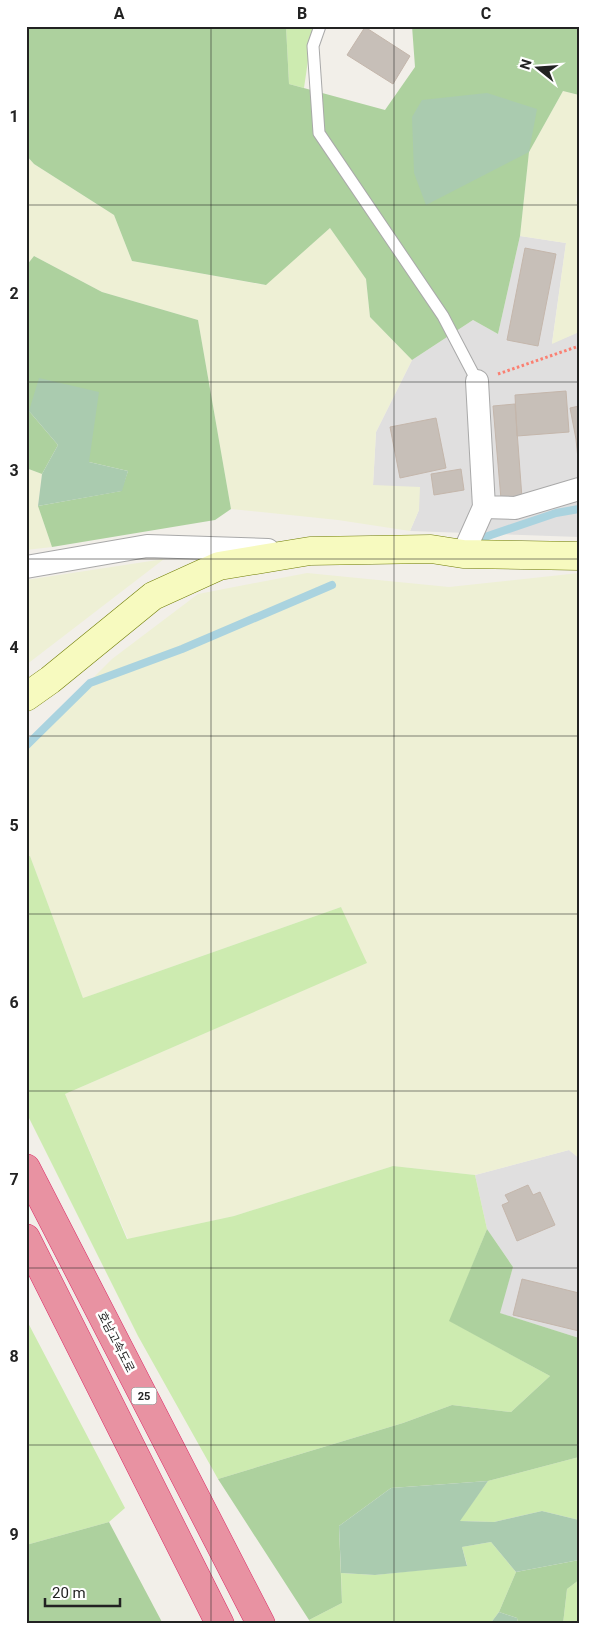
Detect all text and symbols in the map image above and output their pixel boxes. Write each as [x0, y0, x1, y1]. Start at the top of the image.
text: A [114, 4, 125, 23]
text: B [297, 4, 307, 23]
text: C [481, 4, 491, 23]
north arrow [512, 42, 562, 92]
text: N [516, 57, 535, 71]
text: 1 [9, 107, 19, 126]
text: 2 [9, 284, 19, 303]
text: 3 [9, 461, 19, 480]
text: 4 [9, 638, 19, 657]
text: 5 [9, 816, 19, 835]
text: 6 [9, 993, 19, 1012]
text: 7 [9, 1170, 19, 1189]
street label: 호남고속도로 [95, 1309, 137, 1375]
text: 8 [9, 1347, 19, 1366]
road number: 25 [132, 1388, 156, 1404]
text: 9 [9, 1525, 19, 1544]
scale bar [45, 1575, 120, 1607]
text: 20 m [52, 1584, 86, 1602]

